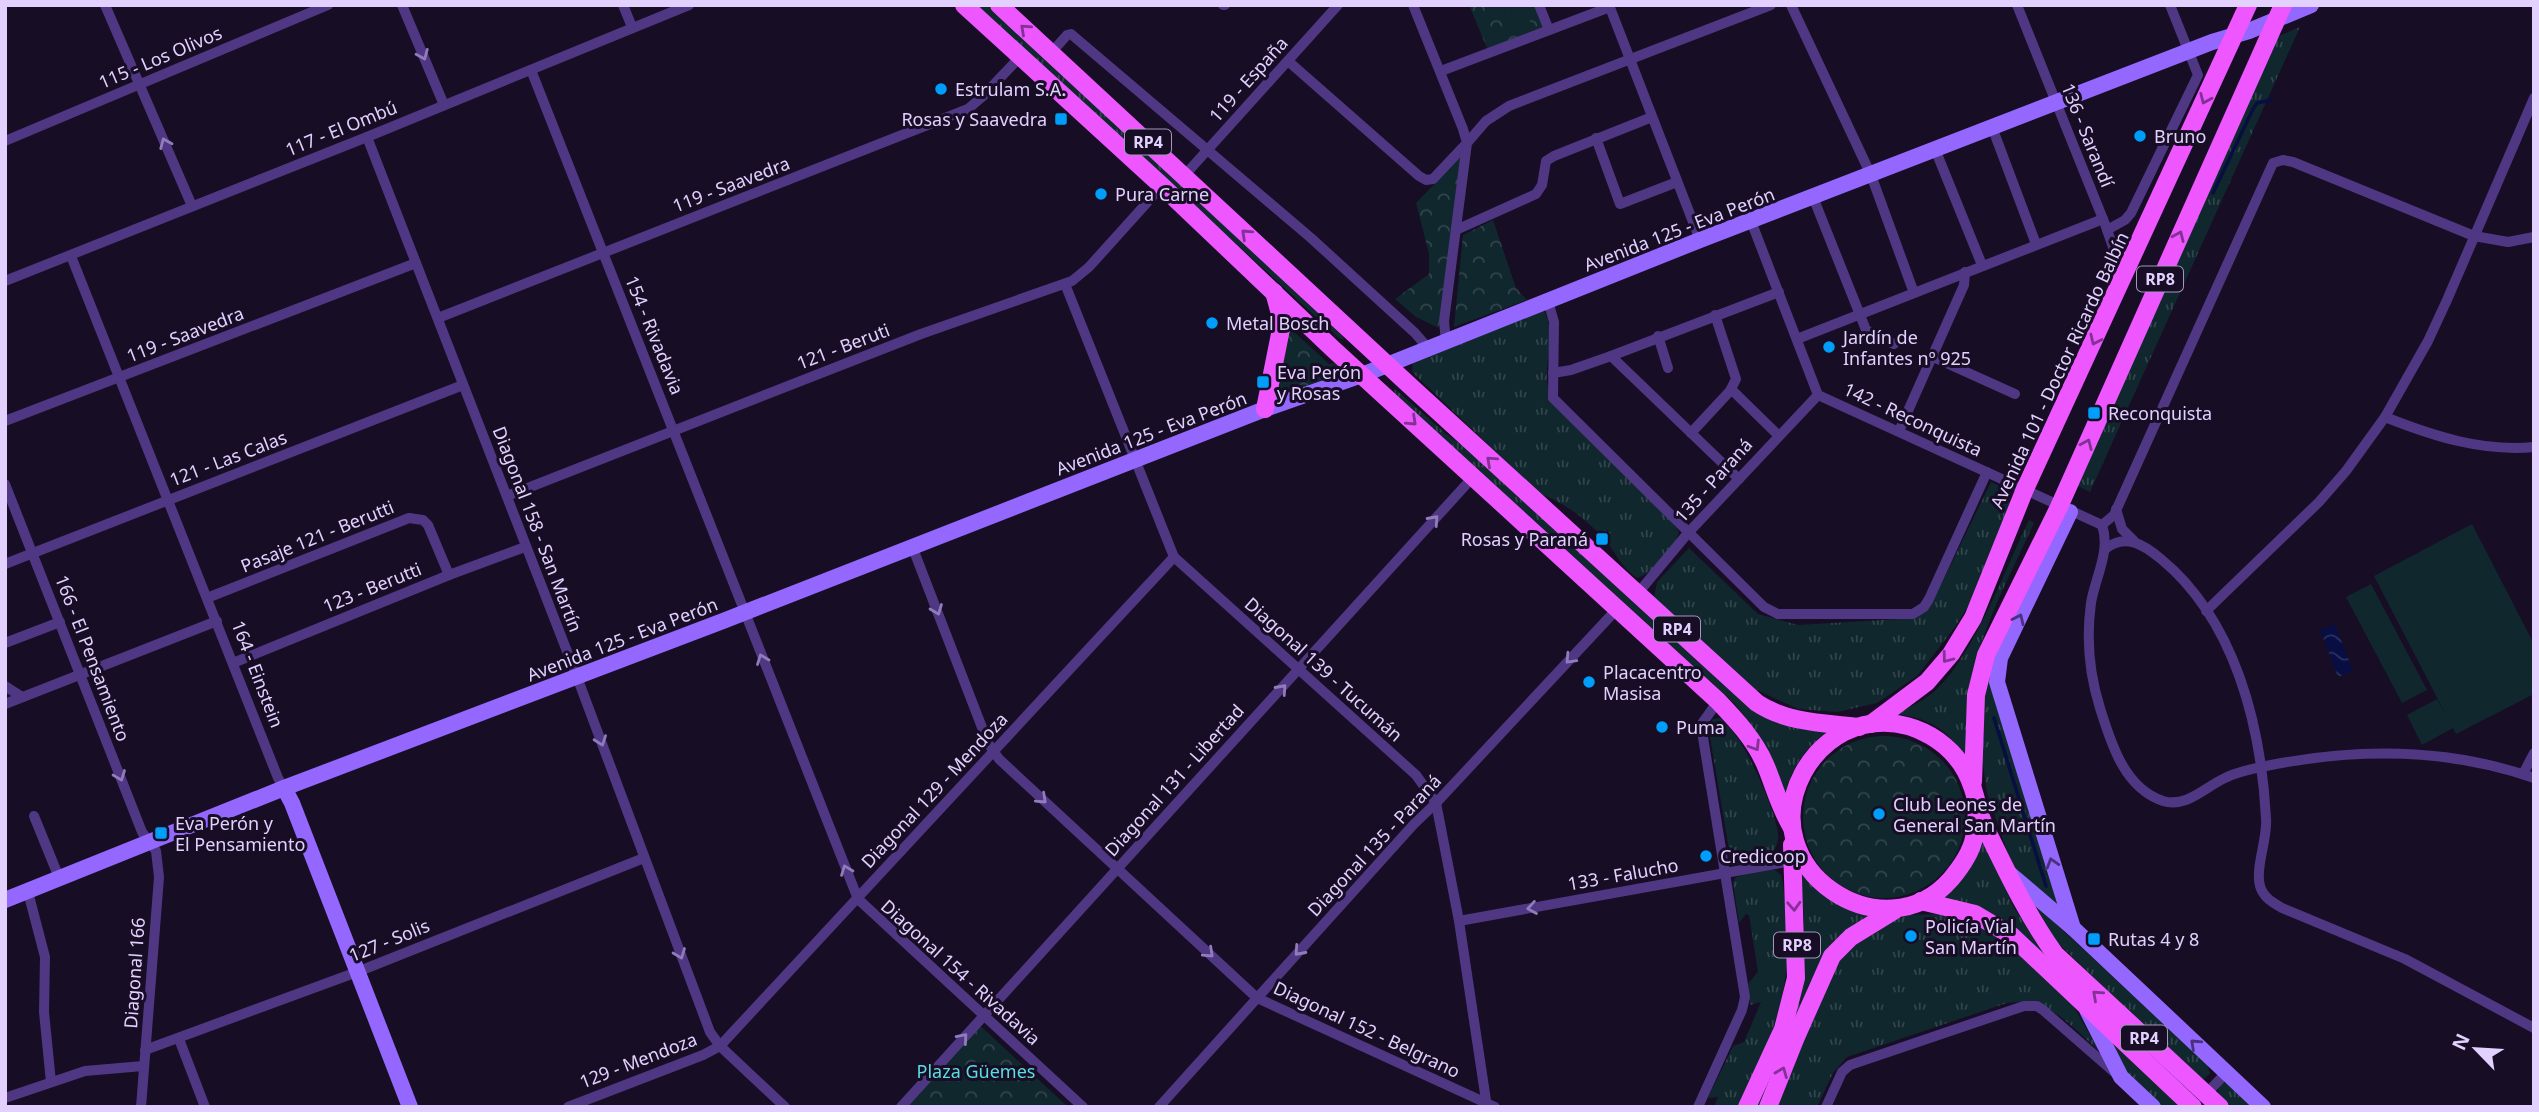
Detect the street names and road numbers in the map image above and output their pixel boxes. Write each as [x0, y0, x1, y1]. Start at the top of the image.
street label: 115 - Los Olivos [95, 20, 225, 94]
street label: 119 - España [1203, 31, 1293, 127]
street label: 136 - Sarandí [2056, 79, 2120, 191]
street label: 117 - El Ombú [282, 95, 400, 161]
road number: RP4 [1125, 130, 1171, 154]
street label: 119 - Saavedra [669, 151, 793, 217]
street label: Avenida 125 - Eva Perón [1580, 182, 1778, 276]
street label: Avenida 101 - Doctor Ricardo Balbín [1984, 228, 2134, 512]
road number: RP8 [2137, 266, 2183, 292]
street label: 154 - Rivadavia [620, 272, 690, 398]
street label: 119 - Saavedra [123, 301, 247, 367]
street label: 121 - Beruti [793, 317, 893, 375]
street label: 142 - Reconquista [1840, 376, 1986, 462]
street label: Avenida 125 - Eva Perón [1052, 386, 1250, 480]
street label: Diagonal 158 - San Martín [488, 423, 588, 635]
street label: 121 - Las Calas [166, 425, 290, 491]
street label: 135 - Paraná [1669, 433, 1757, 527]
street label: Pasaje 121 - Berutti [237, 494, 397, 578]
street label: 123 - Berutti [319, 556, 425, 618]
street label: 166 - El Pensamiento [50, 571, 136, 745]
street label: Avenida 125 - Eva Perón [523, 592, 721, 686]
street label: Diagonal 139 - Tucumán [1240, 592, 1408, 746]
road number: RP4 [1654, 616, 1700, 642]
street label: 164 - Einstein [227, 617, 289, 731]
street label: Diagonal 131 - Libertad [1099, 699, 1249, 861]
street label: Diagonal 129 - Mendoza [856, 707, 1012, 873]
street label: Diagonal 135 - Paraná [1302, 769, 1446, 921]
street label: 133 - Falucho [1566, 852, 1680, 896]
street label: Diagonal 154 - Rivadavia [876, 894, 1046, 1050]
street label: 127 - Solis [345, 913, 433, 967]
street label: Diagonal 166 [118, 917, 150, 1029]
road number: RP8 [1774, 932, 1820, 958]
street label: Diagonal 152 - Belgrano [1270, 975, 1464, 1083]
road number: RP4 [2121, 1026, 2167, 1050]
street label: 129 - Mendoza [576, 1027, 700, 1093]

